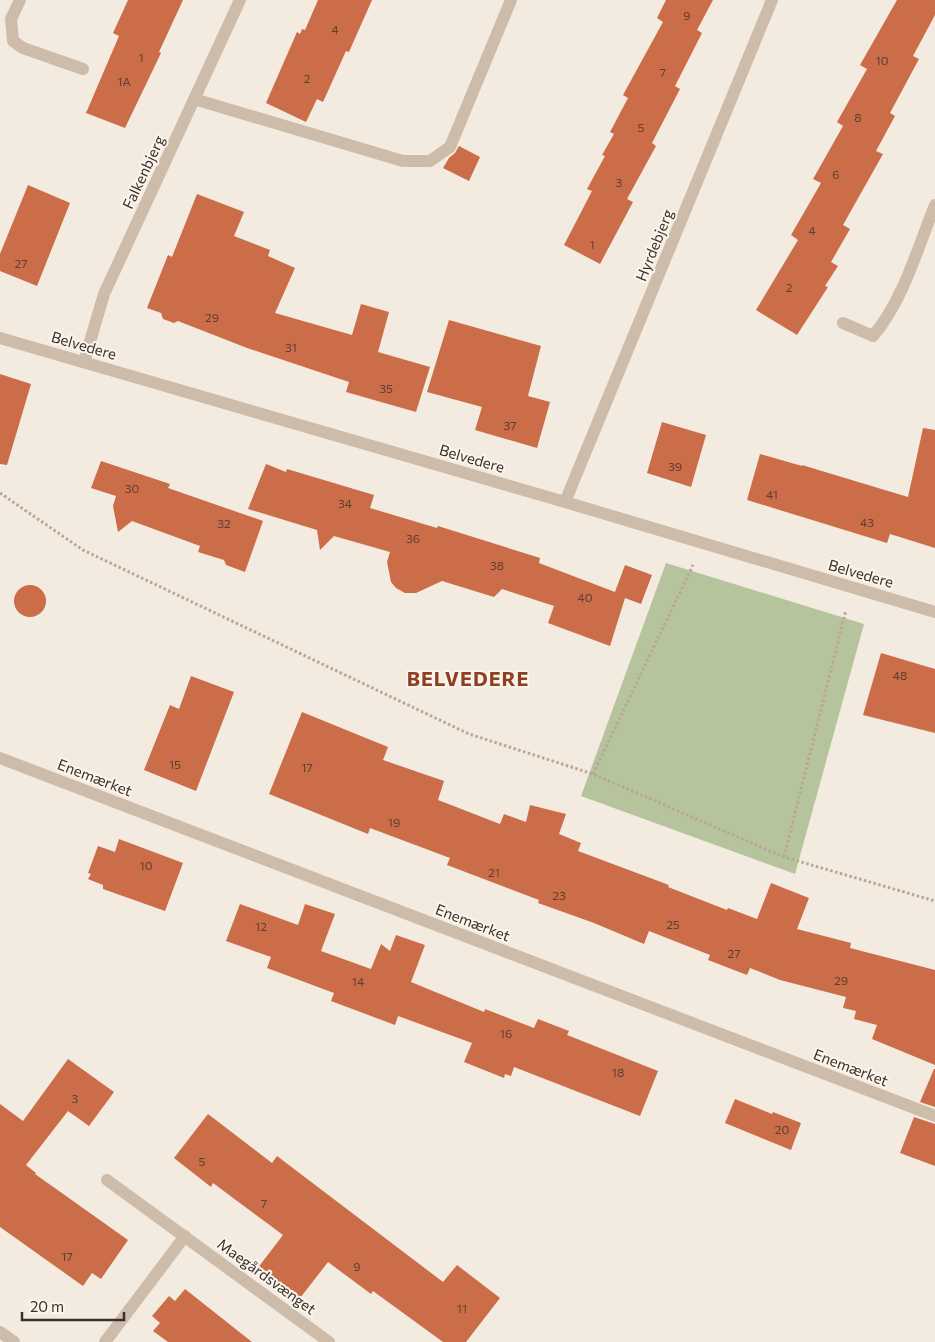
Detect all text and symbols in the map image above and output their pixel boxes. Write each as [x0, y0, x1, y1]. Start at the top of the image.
house number: 9 [683, 8, 691, 22]
house number: 4 [331, 22, 339, 36]
house number: 1 [138, 50, 144, 64]
house number: 10 [876, 53, 889, 67]
house number: 7 [660, 65, 666, 79]
house number: 2 [304, 71, 311, 85]
house number: 1A [117, 74, 131, 88]
house number: 8 [854, 110, 862, 124]
house number: 5 [638, 120, 645, 134]
street label: Falkenbjerg [118, 132, 168, 212]
house number: 6 [832, 167, 840, 181]
house number: 3 [616, 175, 623, 189]
street label: Hyrdebjerg [631, 206, 677, 284]
house number: 4 [808, 223, 816, 237]
house number: 1 [589, 237, 595, 251]
house number: 27 [15, 256, 27, 270]
house number: 2 [786, 280, 793, 294]
house number: 29 [205, 310, 219, 324]
street label: Belvedere [49, 327, 119, 363]
house number: 31 [285, 340, 297, 354]
house number: 35 [379, 381, 393, 395]
house number: 37 [503, 418, 517, 432]
street label: Belvedere [437, 440, 507, 476]
house number: 39 [668, 459, 682, 473]
house number: 30 [125, 481, 140, 495]
house number: 41 [766, 487, 778, 501]
house number: 34 [338, 496, 352, 510]
house number: 43 [860, 515, 874, 529]
house number: 32 [217, 516, 231, 530]
house number: 36 [406, 531, 420, 545]
street label: Belvedere [826, 555, 896, 591]
house number: 38 [490, 558, 504, 572]
house number: 40 [577, 590, 593, 604]
district label: BELVEDERE [407, 666, 529, 690]
house number: 48 [893, 668, 907, 682]
street label: Enemærket [55, 755, 135, 799]
house number: 15 [169, 757, 181, 771]
house number: 17 [301, 760, 313, 774]
house number: 19 [388, 815, 400, 829]
house number: 10 [140, 858, 153, 872]
house number: 21 [488, 865, 500, 879]
house number: 23 [552, 888, 566, 902]
street label: Enemærket [433, 900, 513, 944]
house number: 25 [666, 917, 680, 931]
house number: 12 [255, 919, 267, 933]
house number: 27 [728, 946, 740, 960]
house number: 29 [834, 973, 848, 987]
house number: 14 [352, 974, 364, 988]
house number: 16 [500, 1026, 512, 1040]
street label: Enemærket [811, 1045, 891, 1089]
house number: 18 [612, 1065, 624, 1079]
house number: 3 [72, 1091, 79, 1105]
house number: 20 [775, 1122, 789, 1136]
house number: 5 [199, 1154, 206, 1168]
house number: 7 [261, 1196, 267, 1210]
street label: Maegårdsvænget [214, 1234, 320, 1318]
house number: 17 [61, 1249, 73, 1263]
house number: 9 [353, 1259, 361, 1273]
scale bar [22, 1290, 125, 1322]
text: 20 m [30, 1297, 64, 1315]
house number: 11 [457, 1301, 467, 1315]

